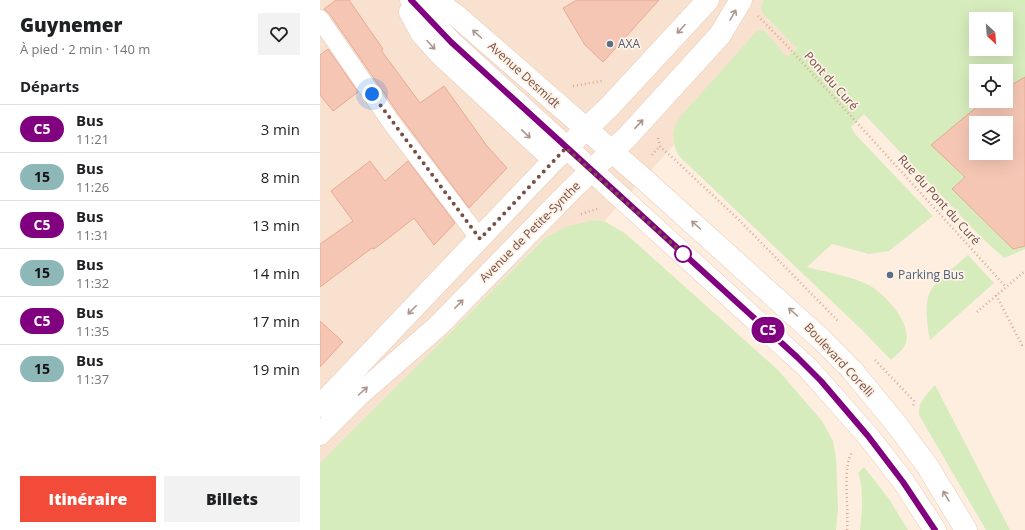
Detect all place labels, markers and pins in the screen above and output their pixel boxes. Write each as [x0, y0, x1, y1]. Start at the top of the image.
place label: AXA [618, 35, 641, 52]
marker: AXA [605, 39, 615, 49]
unlabelled marker [674, 245, 692, 263]
place label: Parking Bus [898, 266, 964, 283]
marker: Parking Bus [885, 270, 895, 280]

